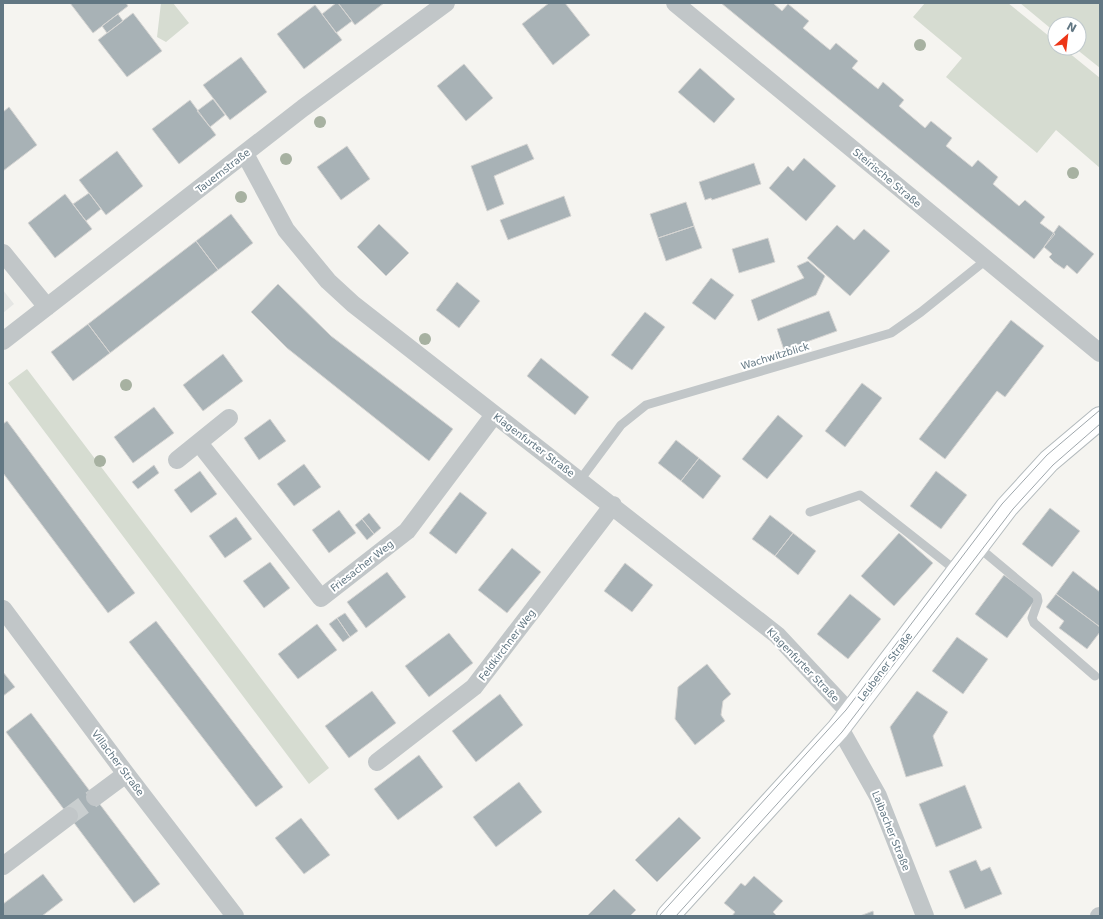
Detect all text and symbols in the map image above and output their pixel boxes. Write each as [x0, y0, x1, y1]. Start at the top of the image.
north arrow [1047, 16, 1087, 56]
text: N [1064, 20, 1079, 36]
street label: Steirische Straße [851, 146, 923, 210]
street label: Tauernstraße [193, 147, 252, 196]
street label: Wachwitzblick [740, 340, 811, 372]
street label: Klagenfurter Straße [491, 411, 577, 479]
street label: Friesacher Weg [328, 538, 396, 594]
street label: Feldkirchner Weg [477, 607, 537, 683]
street label: Klagenfurter Straße [765, 626, 841, 704]
street label: Leubener Straße [856, 630, 914, 704]
street label: Villacher Straße [90, 728, 146, 798]
street label: Laibacher Straße [870, 789, 912, 873]

